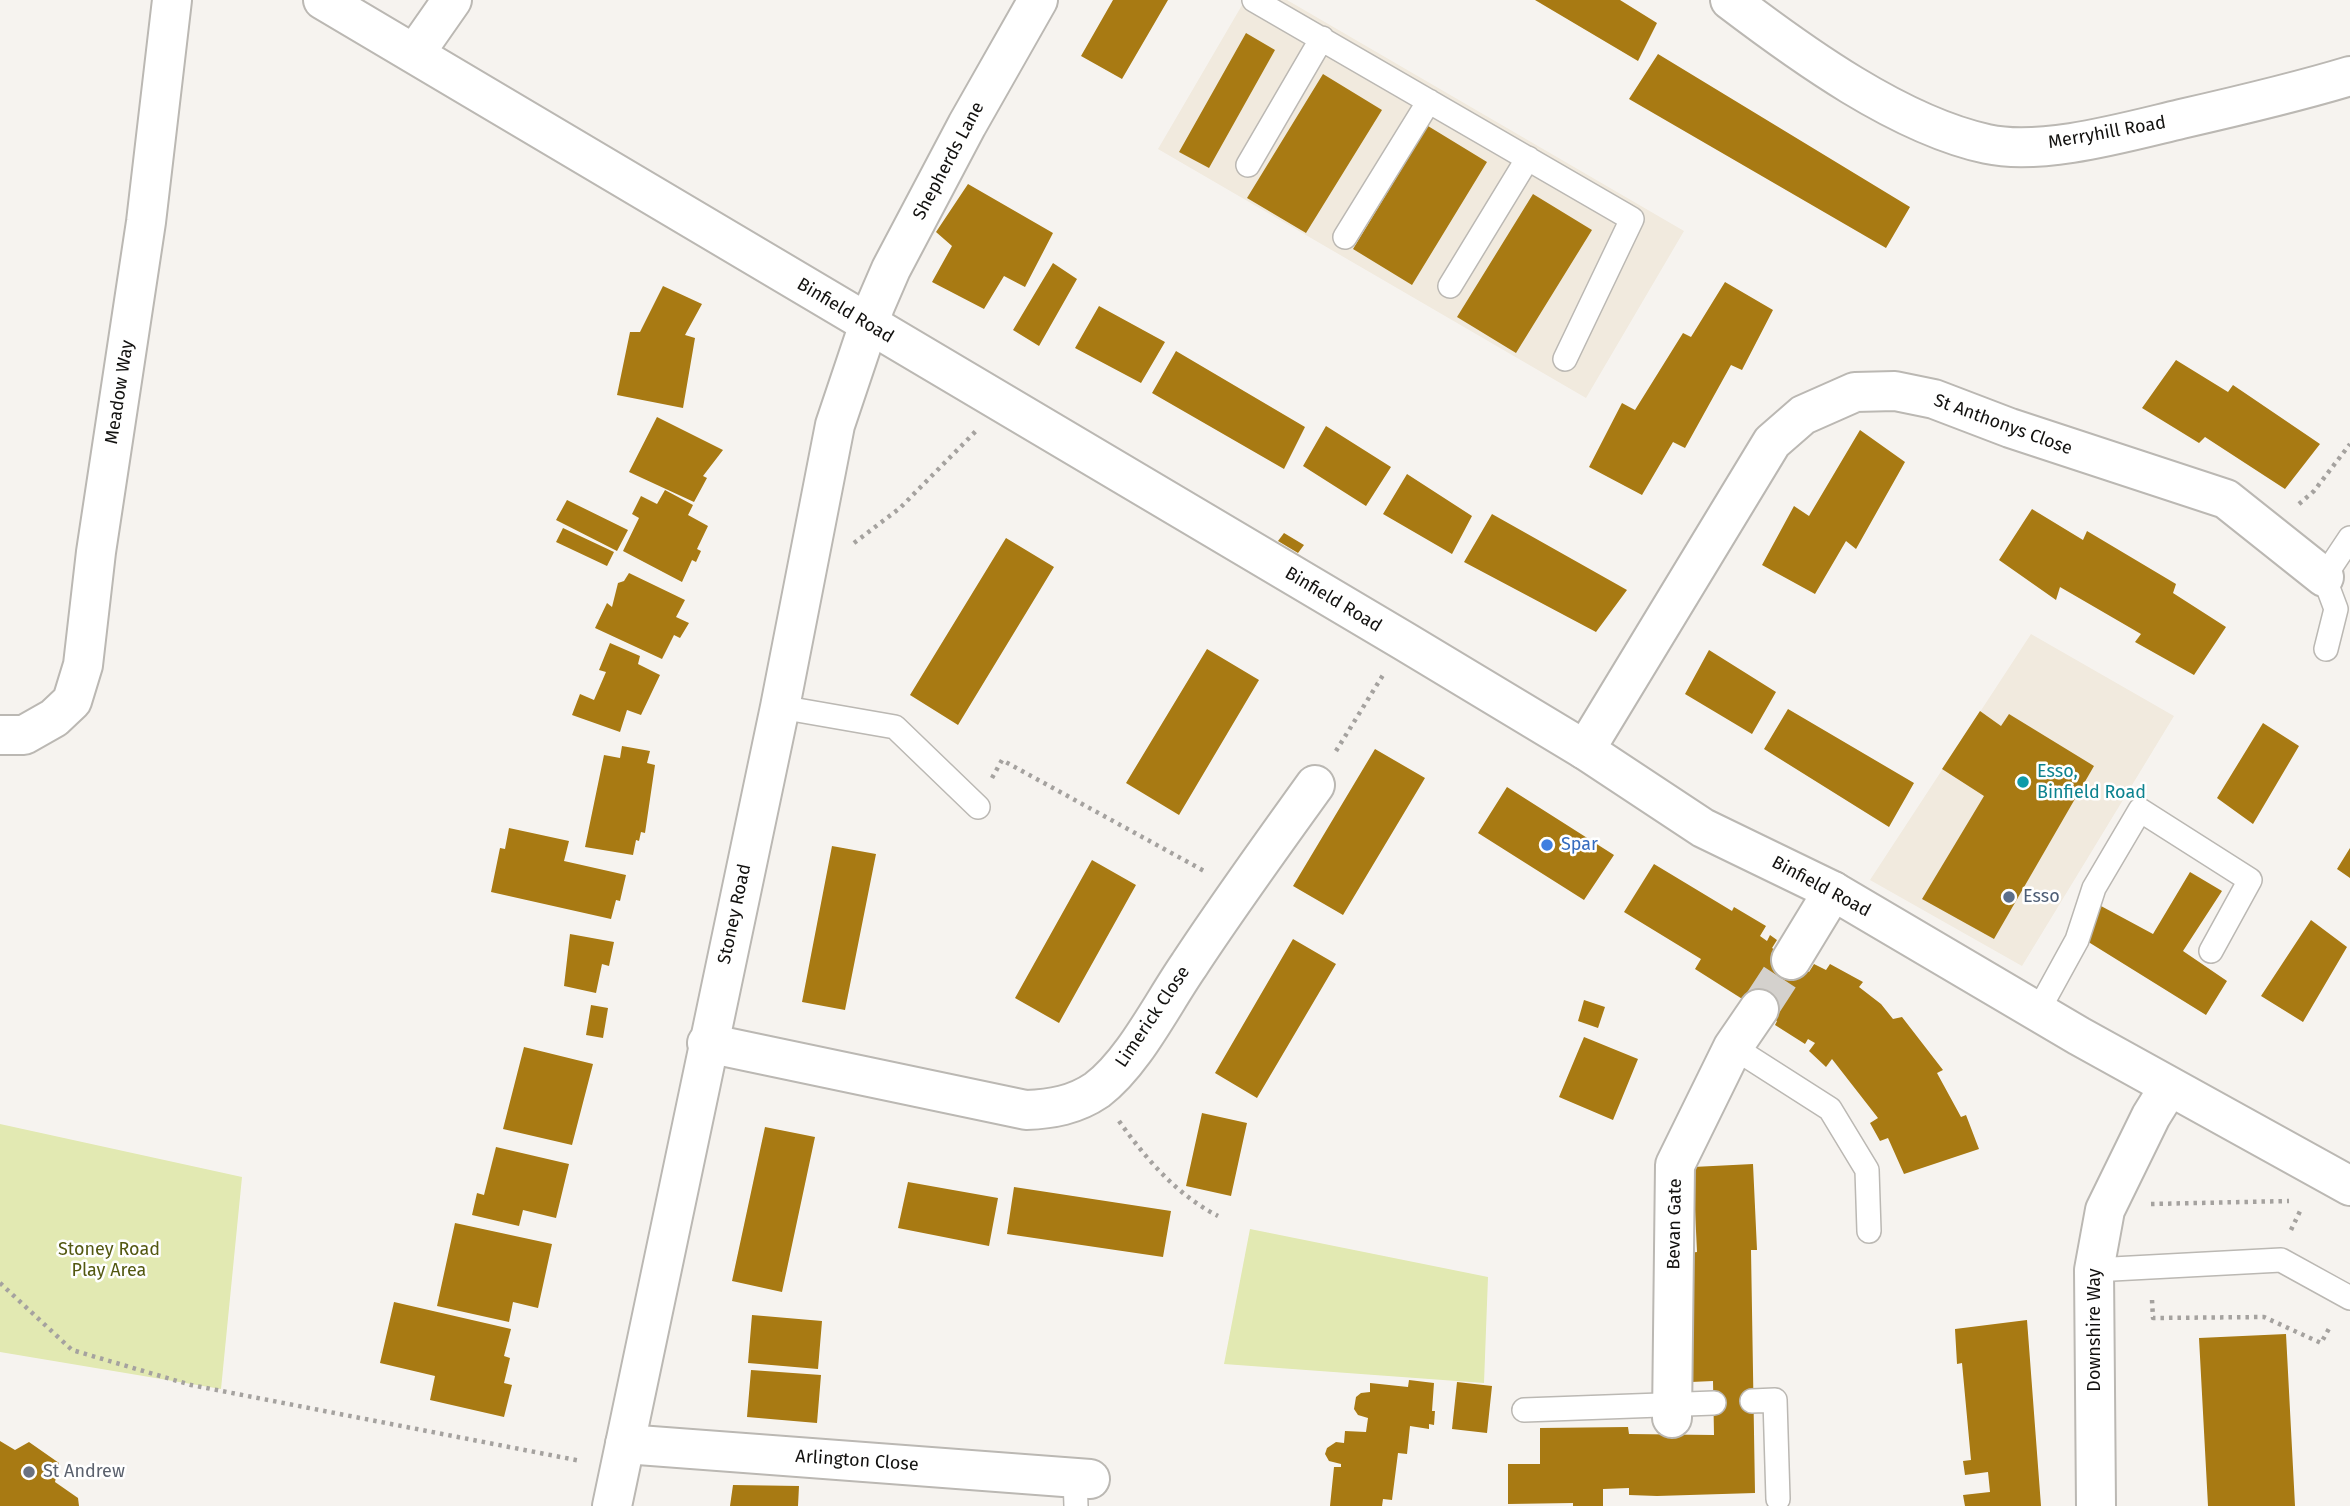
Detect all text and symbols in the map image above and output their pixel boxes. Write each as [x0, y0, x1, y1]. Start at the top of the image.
street label: Shepherds Lane [909, 98, 989, 224]
street label: Merryhill Road [2047, 112, 2167, 154]
street label: Binfield Road [793, 274, 897, 348]
street label: Meadow Way [101, 338, 139, 446]
street label: St Anthonys Close [1931, 390, 2075, 460]
street label: Binfield Road [1281, 563, 1385, 637]
place label: Esso, Binfield Road [2037, 761, 2146, 804]
marker: Esso, Binfield Road [2015, 774, 2031, 790]
place label: Spar [1561, 834, 1598, 856]
marker: Spar [1539, 837, 1555, 853]
street label: Binfield Road [1768, 852, 1874, 922]
street label: Stoney Road [714, 862, 756, 966]
place label: Esso [2023, 886, 2060, 908]
marker: Esso [2001, 889, 2017, 905]
street label: Limerick Close [1111, 962, 1195, 1072]
street label: Bevan Gate [1663, 1178, 1687, 1270]
park label: Stoney Road Play Area [58, 1239, 160, 1282]
street label: Downshire Way [2084, 1268, 2106, 1392]
street label: Arlington Close [795, 1446, 919, 1476]
place label: St Andrew [43, 1461, 125, 1483]
marker: St Andrew [21, 1464, 37, 1480]

